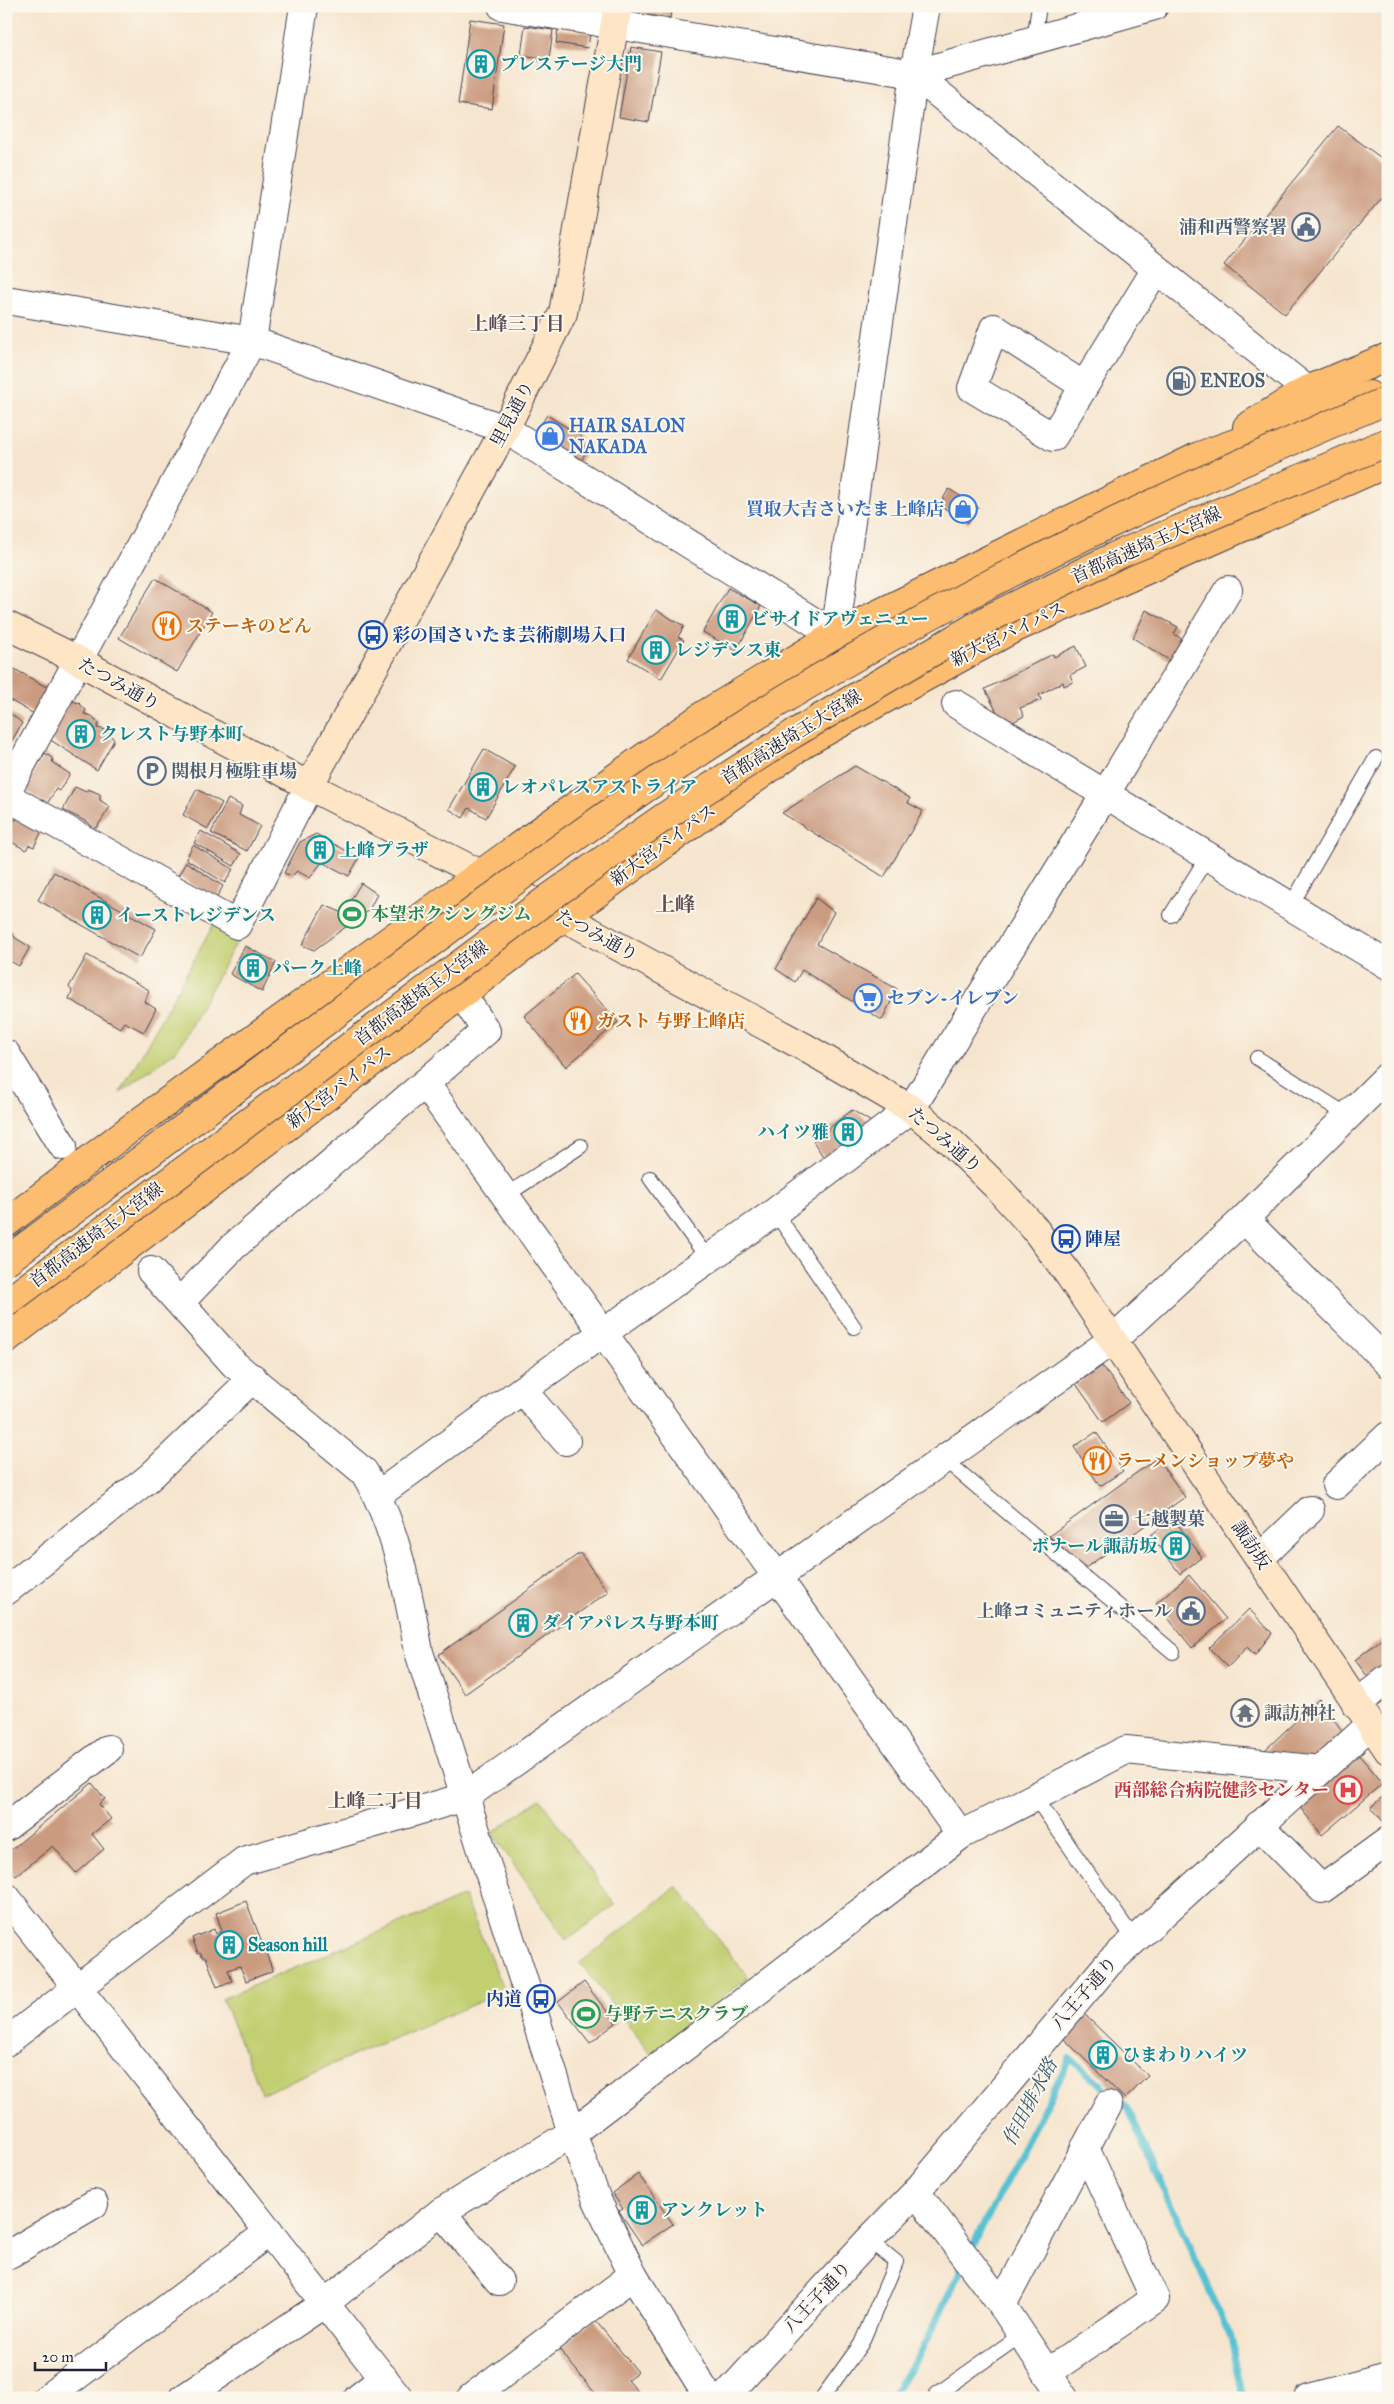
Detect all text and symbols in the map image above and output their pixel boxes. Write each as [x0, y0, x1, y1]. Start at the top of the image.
building icon: プレステージ大門 [466, 49, 496, 79]
place label: プレステージ大門 [500, 53, 642, 75]
public building icon: 浦和西警察署 [1291, 212, 1321, 242]
place label: 浦和西警察署 [1179, 216, 1287, 238]
district label: 上峰三丁目 [469, 312, 565, 335]
fuel station icon: ENEOS [1166, 366, 1196, 396]
place label: ENEOS [1200, 370, 1265, 392]
street label: 里見通り [485, 377, 539, 451]
place label: HAIR SALON NAKADA [569, 415, 686, 458]
shop icon: HAIR SALON NAKADA [535, 421, 565, 451]
shop icon: 買取大吉さいたま上峰店 [948, 494, 978, 524]
place label: 買取大吉さいたま上峰店 [746, 498, 944, 520]
street label: 首都高速埼玉大宮線 [1068, 502, 1224, 588]
street label: 新大宮バイパス [947, 597, 1069, 671]
building icon: ビサイドアヴェニュー [717, 604, 747, 634]
place label: ビサイドアヴェニュー [751, 608, 928, 630]
restaurant icon: ステーキのどん [152, 611, 182, 641]
place label: ステーキのどん [186, 615, 312, 637]
bus stop icon: 彩の国さいたま芸術劇場入口 [358, 620, 388, 650]
place label: 彩の国さいたま芸術劇場入口 [392, 624, 626, 646]
building icon: レジデンス東 [641, 635, 671, 665]
place label: レジデンス東 [675, 639, 782, 661]
street label: たつみ通り [74, 653, 164, 715]
street label: 首都高速埼玉大宮線 [716, 685, 866, 789]
building icon: クレスト与野本町 [66, 719, 96, 749]
place label: クレスト与野本町 [100, 723, 243, 745]
parking icon: 関根月極駐車場 [137, 756, 167, 786]
place label: 関根月極駐車場 [171, 760, 297, 782]
building icon: レオパレスアストライア [468, 772, 498, 802]
place label: レオパレスアストライア [502, 776, 697, 798]
street label: 新大宮バイパス [606, 799, 720, 891]
building icon: 上峰プラザ [305, 835, 335, 865]
place label: 上峰プラザ [339, 839, 429, 861]
district label: 上峰 [655, 892, 695, 916]
sports icon: 本望ボクシングジム [337, 899, 367, 929]
building icon: イーストレジデンス [82, 900, 112, 930]
place label: 本望ボクシングジム [371, 903, 531, 925]
place label: イーストレジデンス [116, 904, 276, 926]
street label: たつみ通り [552, 904, 642, 966]
street label: 首都高速埼玉大宮線 [350, 935, 492, 1051]
building icon: パーク上峰 [238, 953, 268, 983]
place label: パーク上峰 [272, 957, 362, 979]
supermarket icon: セブン-イレブン [853, 983, 883, 1013]
place label: セブン-イレブン [887, 987, 1019, 1009]
restaurant icon: ガスト 与野上峰店 [563, 1006, 593, 1036]
place label: ガスト 与野上峰店 [597, 1010, 745, 1032]
street label: 新大宮バイパス [282, 1040, 396, 1134]
street label: たつみ通り [904, 1102, 986, 1178]
building icon: ハイツ雅 [833, 1117, 863, 1147]
place label: ハイツ雅 [757, 1121, 829, 1143]
street label: 首都高速埼玉大宮線 [25, 1177, 167, 1293]
bus stop icon: 陣屋 [1051, 1224, 1081, 1254]
place label: 陣屋 [1085, 1228, 1121, 1250]
restaurant icon: ラーメンショップ夢や [1082, 1446, 1112, 1476]
place label: ラーメンショップ夢や [1116, 1450, 1294, 1472]
office icon: 七越製菓 [1099, 1504, 1129, 1534]
place label: 七越製菓 [1133, 1508, 1205, 1530]
street label: 諏訪坂 [1227, 1516, 1275, 1574]
building icon: ボナール諏訪坂 [1161, 1531, 1191, 1561]
place label: ボナール諏訪坂 [1031, 1535, 1158, 1557]
public building icon: 上峰コミュニティホール [1176, 1596, 1206, 1626]
place label: 上峰コミュニティホール [976, 1600, 1172, 1622]
building icon: ダイアパレス与野本町 [508, 1608, 538, 1638]
place label: ダイアパレス与野本町 [542, 1612, 719, 1634]
temple icon: 諏訪神社 [1230, 1698, 1260, 1728]
place label: 諏訪神社 [1264, 1702, 1336, 1724]
hospital icon: 西部総合病院健診センター [1333, 1775, 1363, 1805]
place label: 西部総合病院健診センター [1114, 1779, 1329, 1801]
district label: 上峰二丁目 [327, 1789, 423, 1812]
building icon: Season hill [214, 1930, 244, 1960]
place label: Season hill [248, 1934, 329, 1956]
street label: 八王子通り [1046, 1952, 1122, 2034]
bus stop icon: 内道 [526, 1984, 556, 2014]
place label: 内道 [486, 1988, 522, 2010]
sports icon: 与野テニスクラブ [571, 1999, 601, 2029]
place label: 与野テニスクラブ [605, 2003, 748, 2025]
building icon: ひまわりハイツ [1088, 2040, 1118, 2070]
place label: ひまわりハイツ [1122, 2044, 1248, 2066]
water label: 作田排水路 [997, 2053, 1063, 2150]
building icon: アンクレット [627, 2195, 657, 2225]
place label: アンクレット [661, 2199, 768, 2221]
street label: 八王子通り [778, 2257, 856, 2337]
scale bar [35, 2339, 106, 2371]
text: 20 m [42, 2348, 74, 2366]

